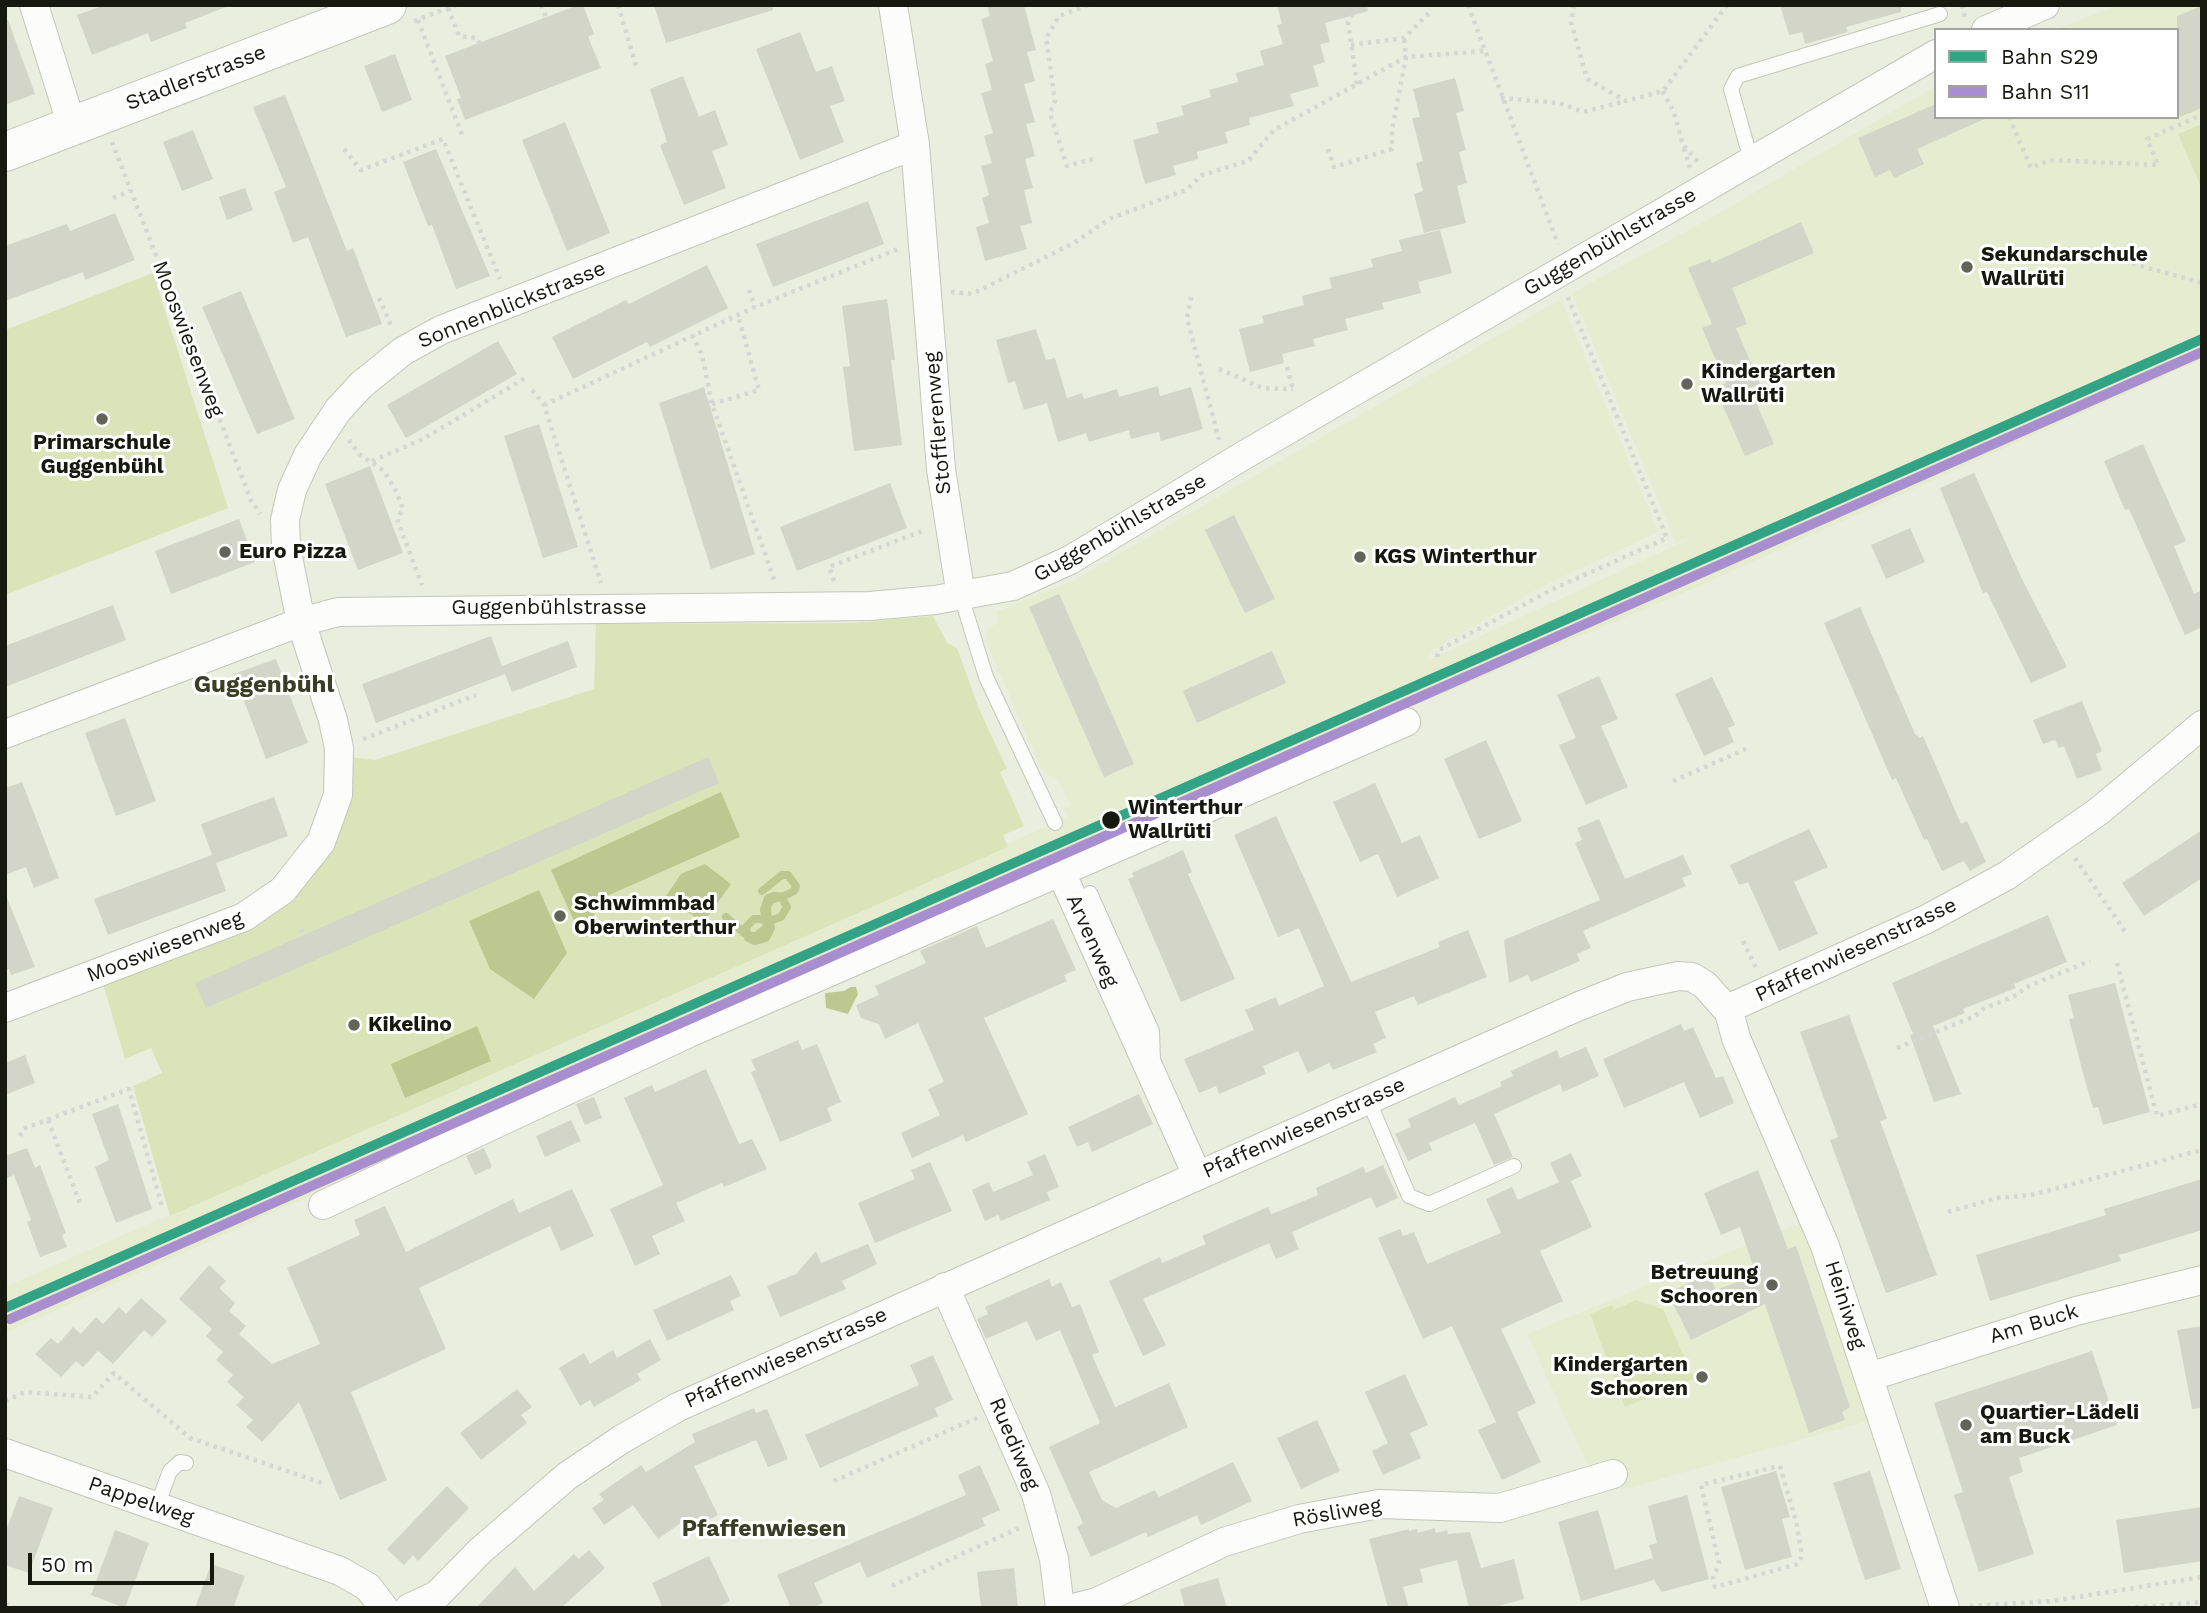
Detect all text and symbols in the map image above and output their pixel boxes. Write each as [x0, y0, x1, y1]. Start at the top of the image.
legend [1934, 28, 2179, 119]
street label: Stadlerstrasse [122, 40, 270, 116]
text: Bahn S29 [2001, 44, 2098, 69]
text: Bahn S11 [2001, 79, 2090, 104]
street label: Guggenbühlstrasse [1519, 182, 1701, 302]
place label: Sekundarschule Wallrüti [1981, 242, 2148, 292]
street label: Sonnenblickstrasse [415, 256, 609, 354]
street label: Mooswiesenweg [147, 257, 229, 421]
marker: Sekundarschule Wallrüti [1959, 259, 1975, 275]
street label: Stofflerenweg [919, 350, 957, 496]
place label: Kindergarten Wallrüti [1701, 359, 1836, 409]
marker: Kindergarten Wallrüti [1679, 376, 1695, 392]
marker: Primarschule Guggenbühl [94, 411, 110, 427]
place label: Primarschule Guggenbühl [33, 430, 171, 480]
street label: Guggenbühlstrasse [1029, 468, 1211, 588]
place label: Euro Pizza [239, 539, 347, 565]
marker: Euro Pizza [217, 544, 233, 560]
place label: KGS Winterthur [1374, 544, 1537, 570]
marker: KGS Winterthur [1352, 549, 1368, 565]
street label: Guggenbühlstrasse [451, 595, 647, 621]
district label: Guggenbühl [194, 671, 334, 699]
place label: Winterthur Wallrüti [1128, 795, 1243, 845]
marker: Winterthur Wallrüti [1100, 809, 1122, 831]
place label: Schwimmbad Oberwinterthur [574, 891, 736, 941]
street label: Arvenweg [1060, 891, 1124, 991]
street label: Pfaffenwiesenstrasse [1751, 892, 1961, 1008]
street label: Mooswiesenweg [83, 906, 247, 988]
marker: Schwimmbad Oberwinterthur [552, 908, 568, 924]
place label: Kikelino [368, 1012, 452, 1038]
marker: Kikelino [346, 1017, 362, 1033]
street label: Pfaffenwiesenstrasse [1199, 1072, 1409, 1184]
street label: Heiniweg [1819, 1257, 1871, 1353]
place label: Betreuung Schooren [1651, 1260, 1758, 1310]
marker: Betreuung Schooren [1764, 1277, 1780, 1293]
street label: Am Buck [1987, 1299, 2081, 1349]
street label: Pfaffenwiesenstrasse [681, 1302, 891, 1414]
place label: Kindergarten Schooren [1553, 1352, 1688, 1402]
marker: Kindergarten Schooren [1694, 1369, 1710, 1385]
street label: Ruediweg [983, 1394, 1045, 1494]
place label: Quartier-Lädeli am Buck [1980, 1400, 2139, 1450]
marker: Quartier-Lädeli am Buck [1958, 1417, 1974, 1433]
street label: Pappelweg [85, 1471, 197, 1531]
street label: Rösliweg [1291, 1493, 1383, 1533]
district label: Pfaffenwiesen [682, 1515, 846, 1543]
scale bar [32, 1540, 217, 1584]
text: 50 m [41, 1552, 93, 1577]

